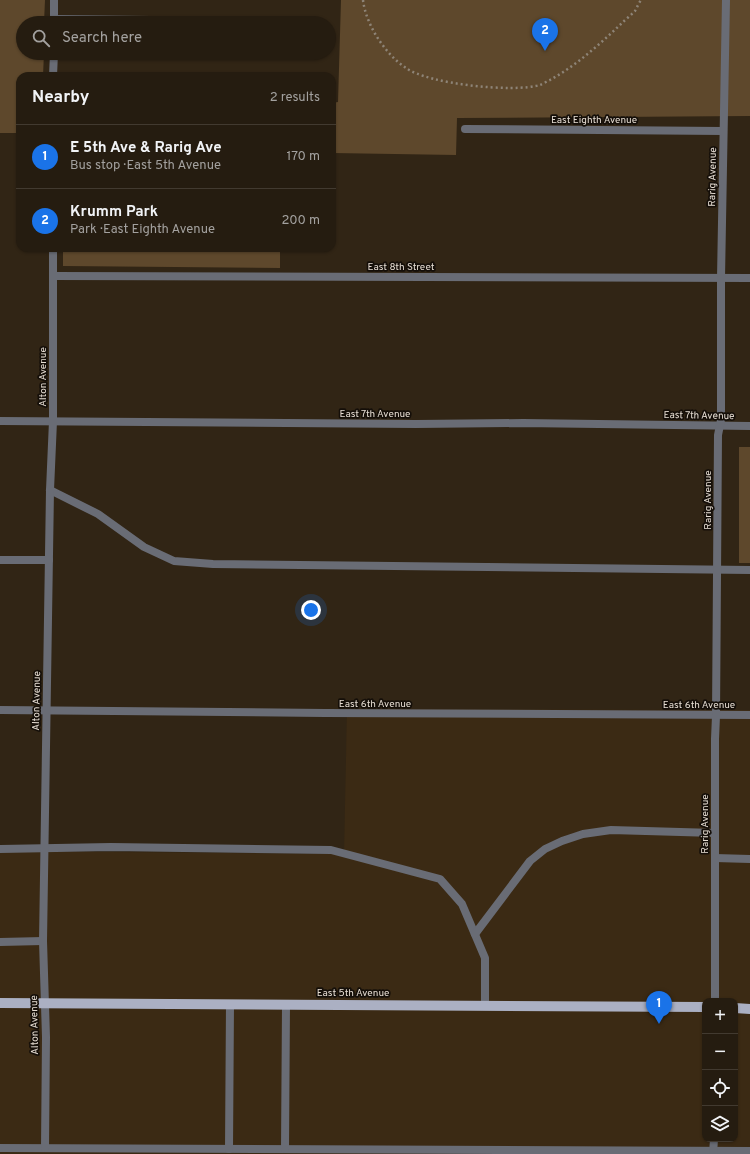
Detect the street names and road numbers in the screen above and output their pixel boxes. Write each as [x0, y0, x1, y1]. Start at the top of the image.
street label: East Eighth Avenue [551, 114, 637, 127]
street label: Rarig Avenue [706, 147, 720, 207]
street label: East 8th Street [368, 261, 435, 274]
street label: Alton Avenue [37, 347, 50, 407]
street label: East 7th Avenue [339, 408, 411, 421]
street label: East 7th Avenue [663, 409, 735, 423]
street label: Rarig Avenue [702, 470, 715, 530]
street label: Alton Avenue [30, 671, 44, 731]
street label: East 6th Avenue [339, 698, 411, 711]
street label: East 6th Avenue [663, 699, 735, 712]
street label: Rarig Avenue [699, 794, 712, 854]
street label: East 5th Avenue [317, 987, 389, 1000]
street label: Alton Avenue [28, 995, 42, 1055]

